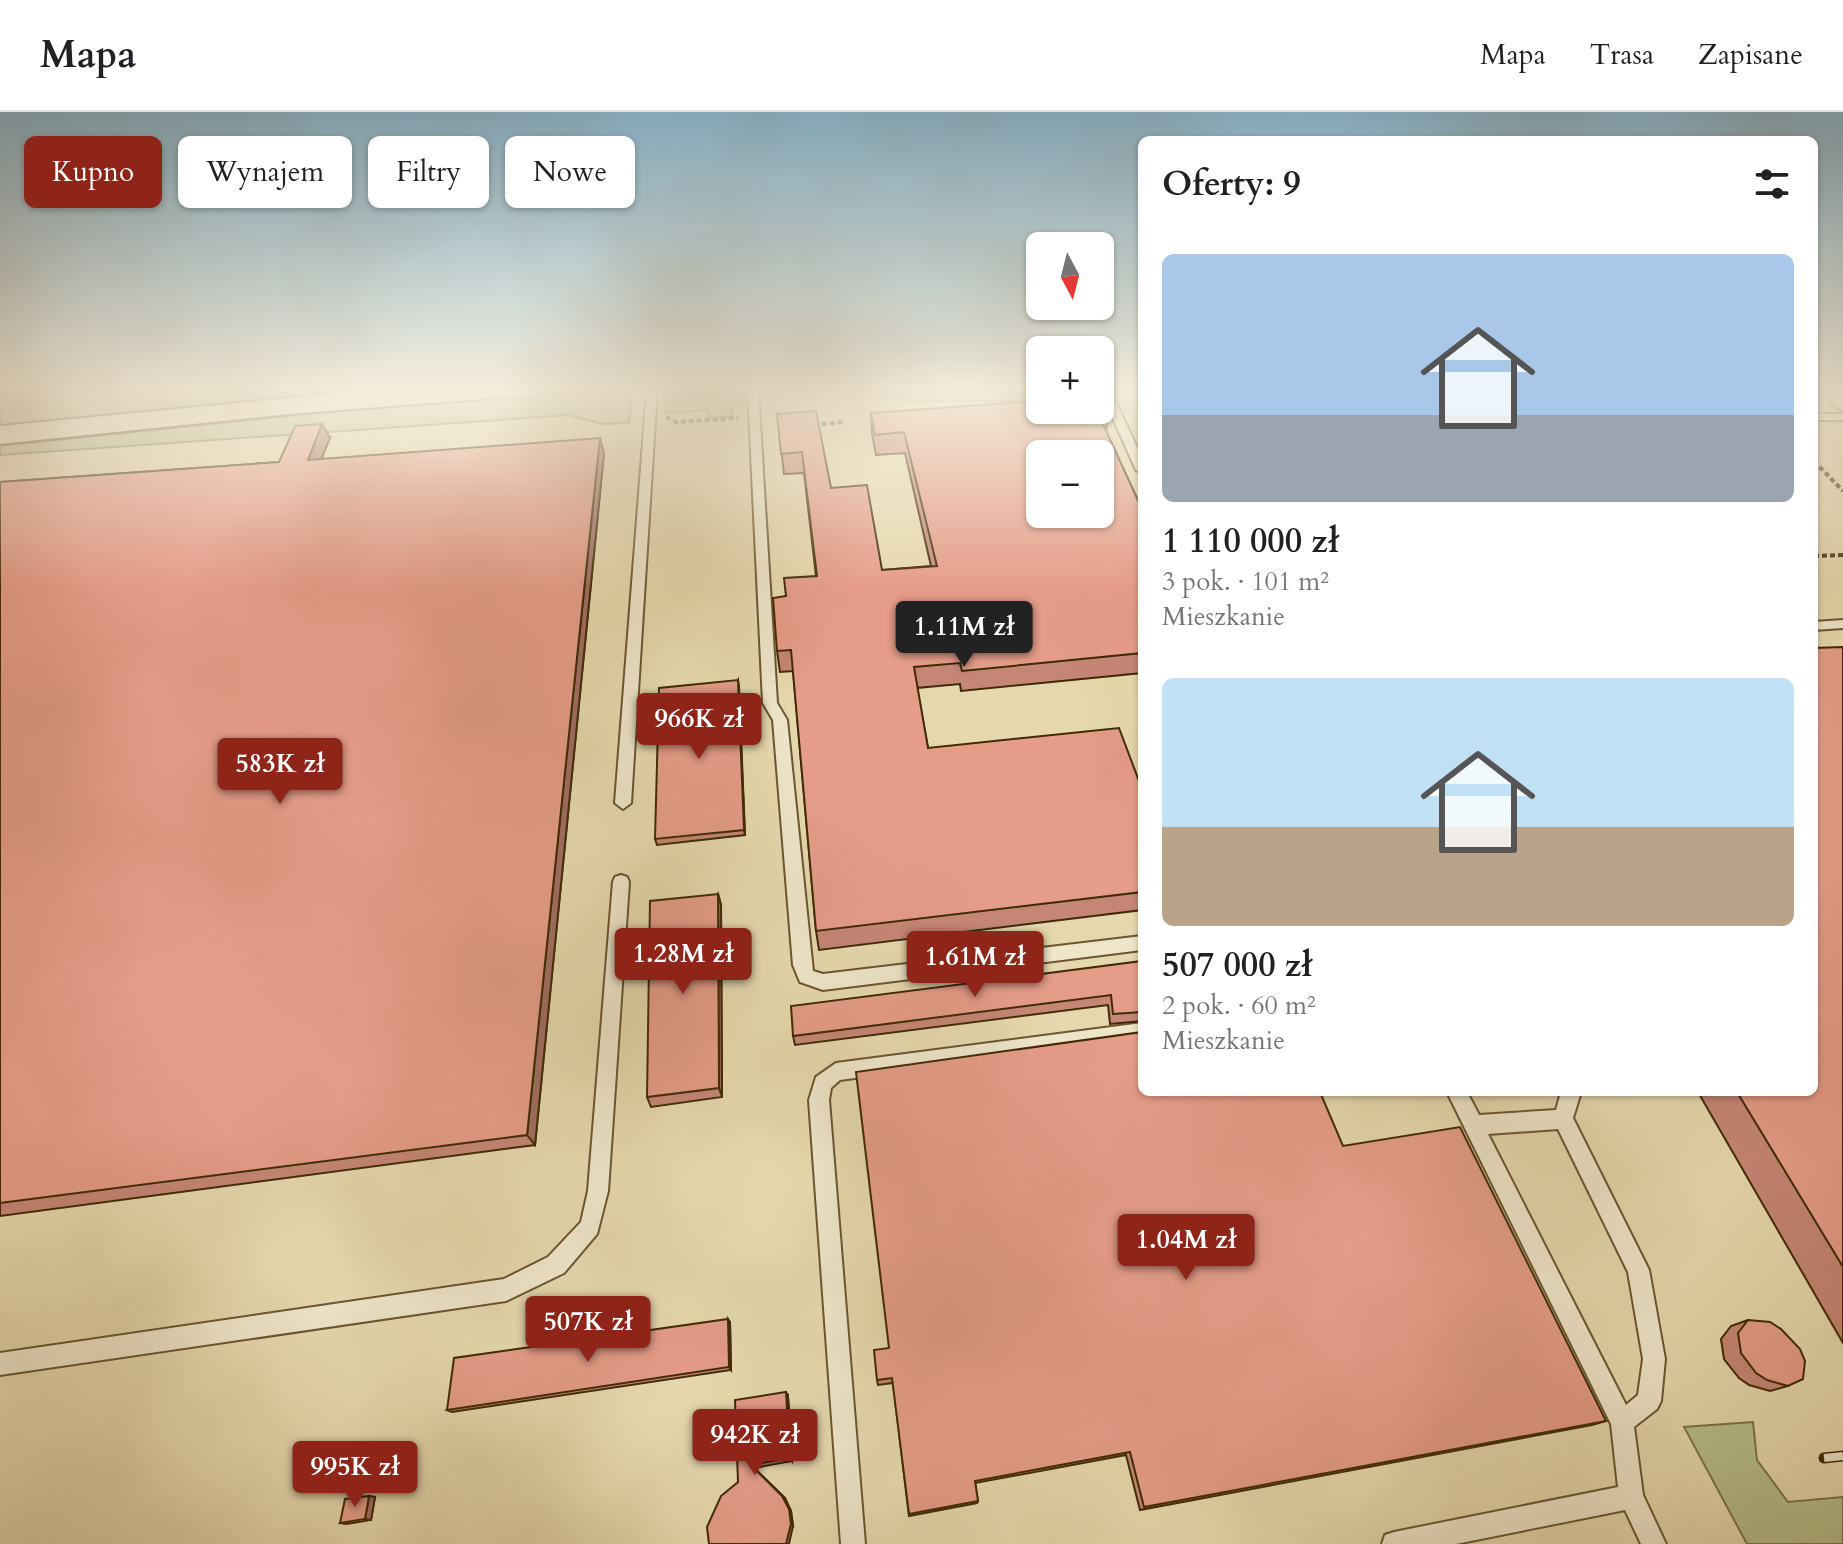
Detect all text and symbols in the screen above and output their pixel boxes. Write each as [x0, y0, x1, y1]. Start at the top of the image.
text: Mapa [40, 29, 136, 81]
text: Mapa [1480, 36, 1546, 74]
text: Trasa [1590, 36, 1654, 74]
text: Zapisane [1698, 36, 1803, 74]
chip: Kupno [24, 136, 162, 208]
chip: Wynajem [178, 136, 352, 208]
chip: Filtry [368, 136, 489, 208]
chip: Nowe [505, 136, 635, 208]
text: Oferty: 9 [1162, 161, 1301, 207]
icon: filters [1750, 162, 1794, 206]
north arrow [1026, 232, 1114, 320]
map controls [1026, 232, 1114, 528]
icon: home [1406, 306, 1550, 450]
button: + [1026, 336, 1114, 424]
button: − [1026, 440, 1114, 528]
text: 1 110 000 zł [1162, 518, 1339, 564]
text: 3 pok. · 101 m² [1162, 564, 1329, 599]
text: Mieszkanie [1162, 599, 1285, 634]
pin: 1.11M zł [881, 601, 1047, 669]
text: 1.11M zł [914, 609, 1014, 644]
pin: 966K zł [625, 693, 773, 761]
text: 966K zł [654, 701, 744, 736]
icon: home [1406, 730, 1550, 874]
pin: 583K zł [206, 738, 354, 806]
text: 583K zł [235, 746, 325, 781]
pin: 1.28M zł [600, 928, 766, 996]
pin: 1.61M zł [892, 931, 1058, 999]
text: 1.28M zł [633, 936, 733, 971]
text: 1.61M zł [925, 939, 1025, 974]
text: 507 000 zł [1162, 942, 1312, 988]
text: 2 pok. · 60 m² [1162, 988, 1316, 1023]
text: Mieszkanie [1162, 1023, 1285, 1058]
pin: 1.04M zł [1103, 1214, 1269, 1282]
text: 1.04M zł [1136, 1222, 1236, 1257]
pin: 507K zł [514, 1296, 662, 1364]
text: 507K zł [543, 1304, 633, 1339]
pin: 942K zł [681, 1409, 829, 1477]
text: 942K zł [710, 1417, 800, 1452]
pin: 995K zł [281, 1441, 429, 1509]
text: 995K zł [310, 1449, 400, 1484]

